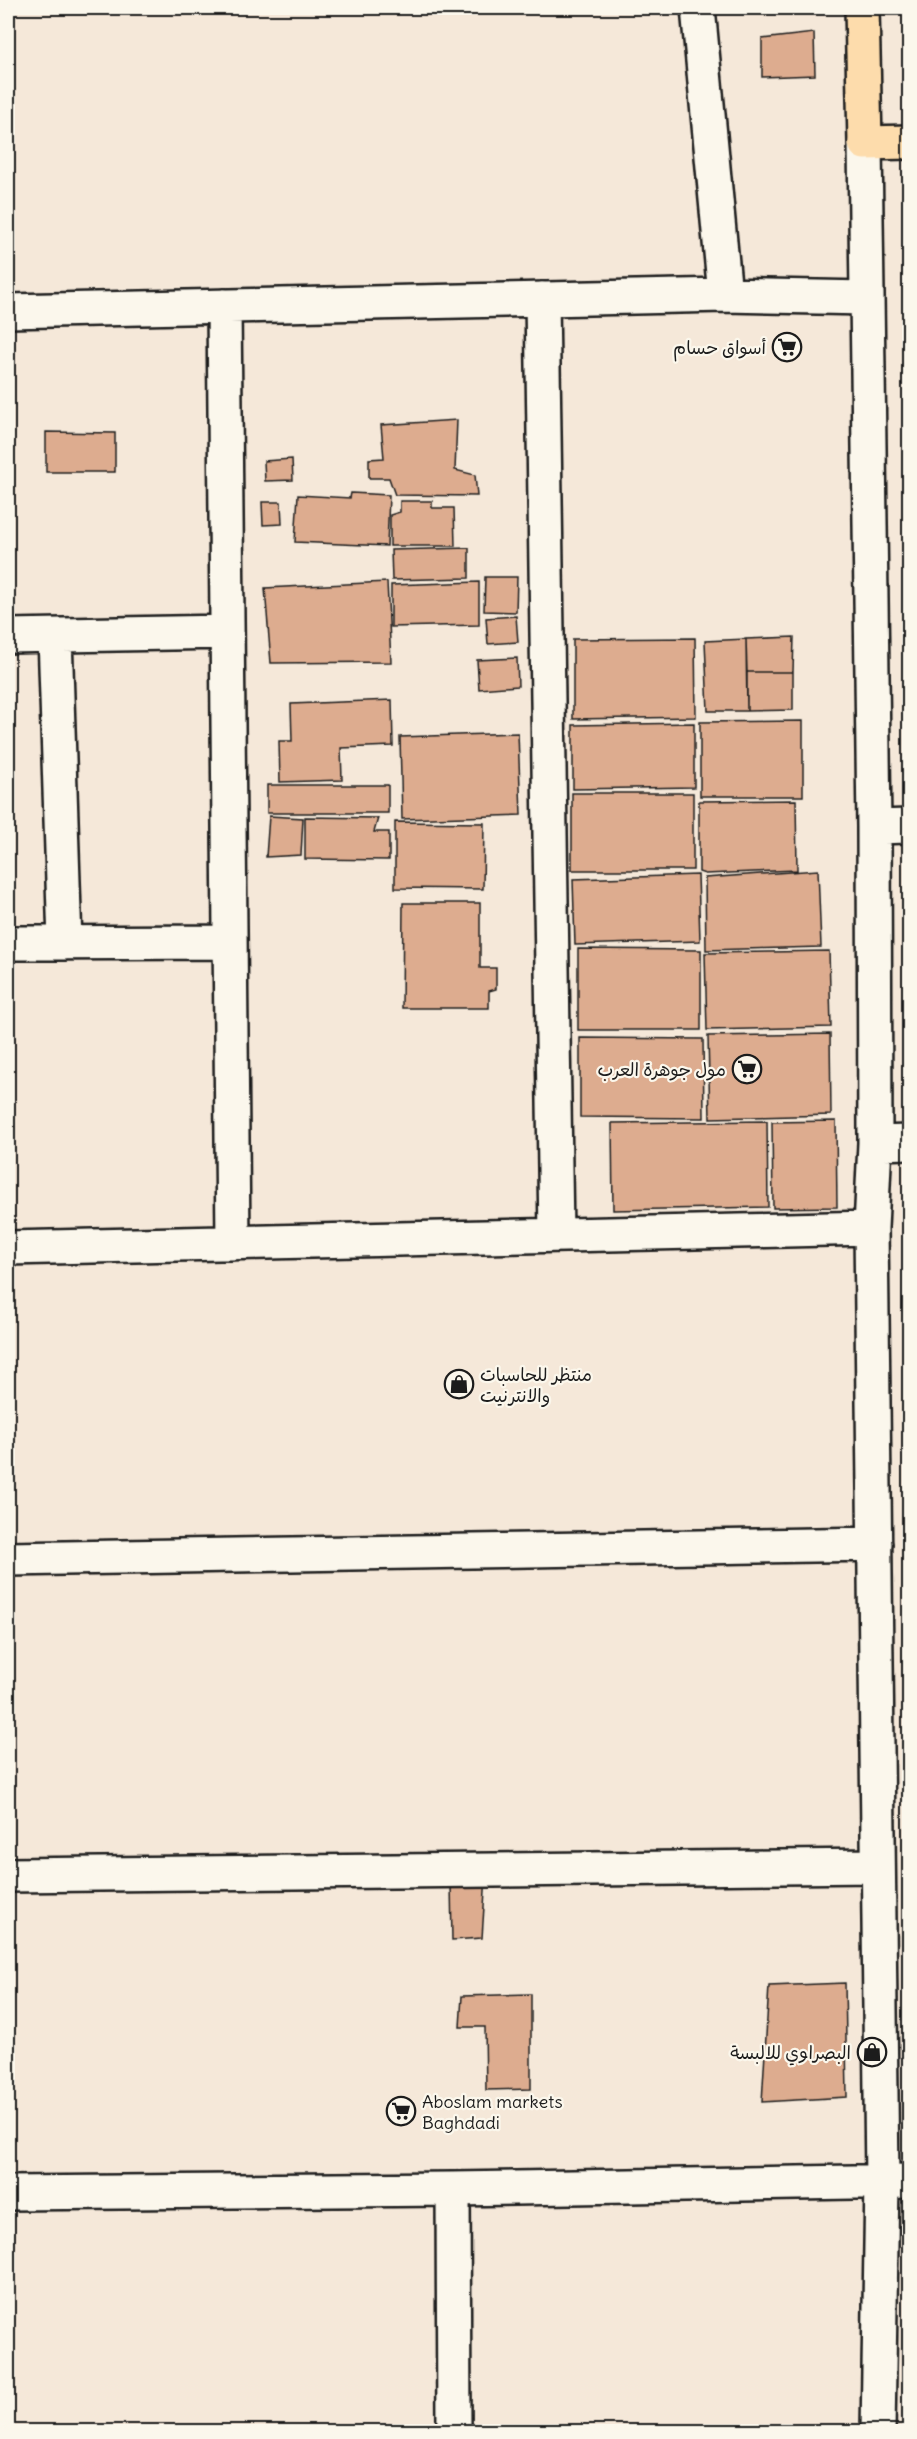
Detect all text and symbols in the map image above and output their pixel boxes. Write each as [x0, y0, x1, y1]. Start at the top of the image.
supermarket icon: أسواق حسام [771, 331, 803, 363]
place label: أسواق حسام [673, 336, 767, 362]
supermarket icon: مول جوهرة العرب [731, 1053, 763, 1085]
place label: مول جوهرة العرب [597, 1058, 726, 1081]
place label: منتظر للحاسبات والانترنيت [480, 1363, 592, 1407]
shop icon: منتظر للحاسبات والانترنيت [443, 1368, 475, 1400]
shop icon: البصراوي للالبسة [856, 2036, 888, 2068]
place label: البصراوي للالبسة [730, 2041, 851, 2066]
place label: Aboslam markets Baghdadi [422, 2090, 563, 2134]
supermarket icon: Aboslam markets Baghdadi [385, 2095, 417, 2127]

